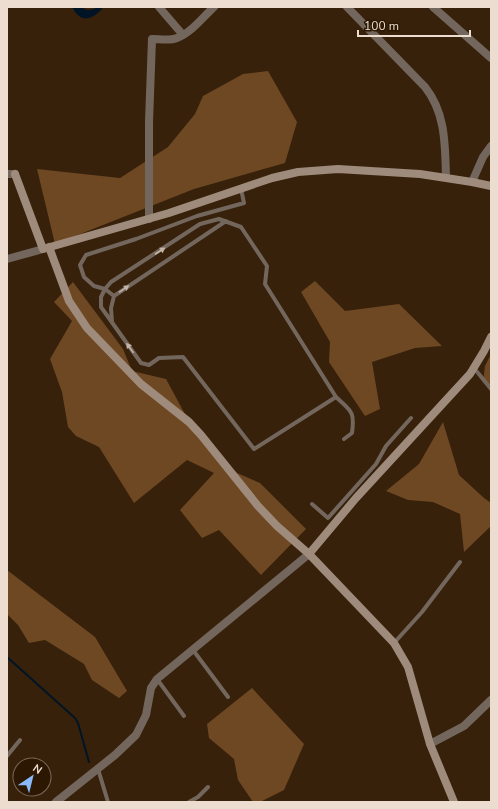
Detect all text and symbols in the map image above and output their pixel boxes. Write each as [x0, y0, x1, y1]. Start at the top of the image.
scale bar [358, 12, 470, 38]
text: 100 m [364, 18, 399, 34]
one-way arrow [154, 247, 165, 254]
one-way arrow [119, 285, 129, 293]
one-way arrow [126, 343, 134, 354]
north arrow [12, 757, 52, 797]
text: N [30, 761, 45, 778]

